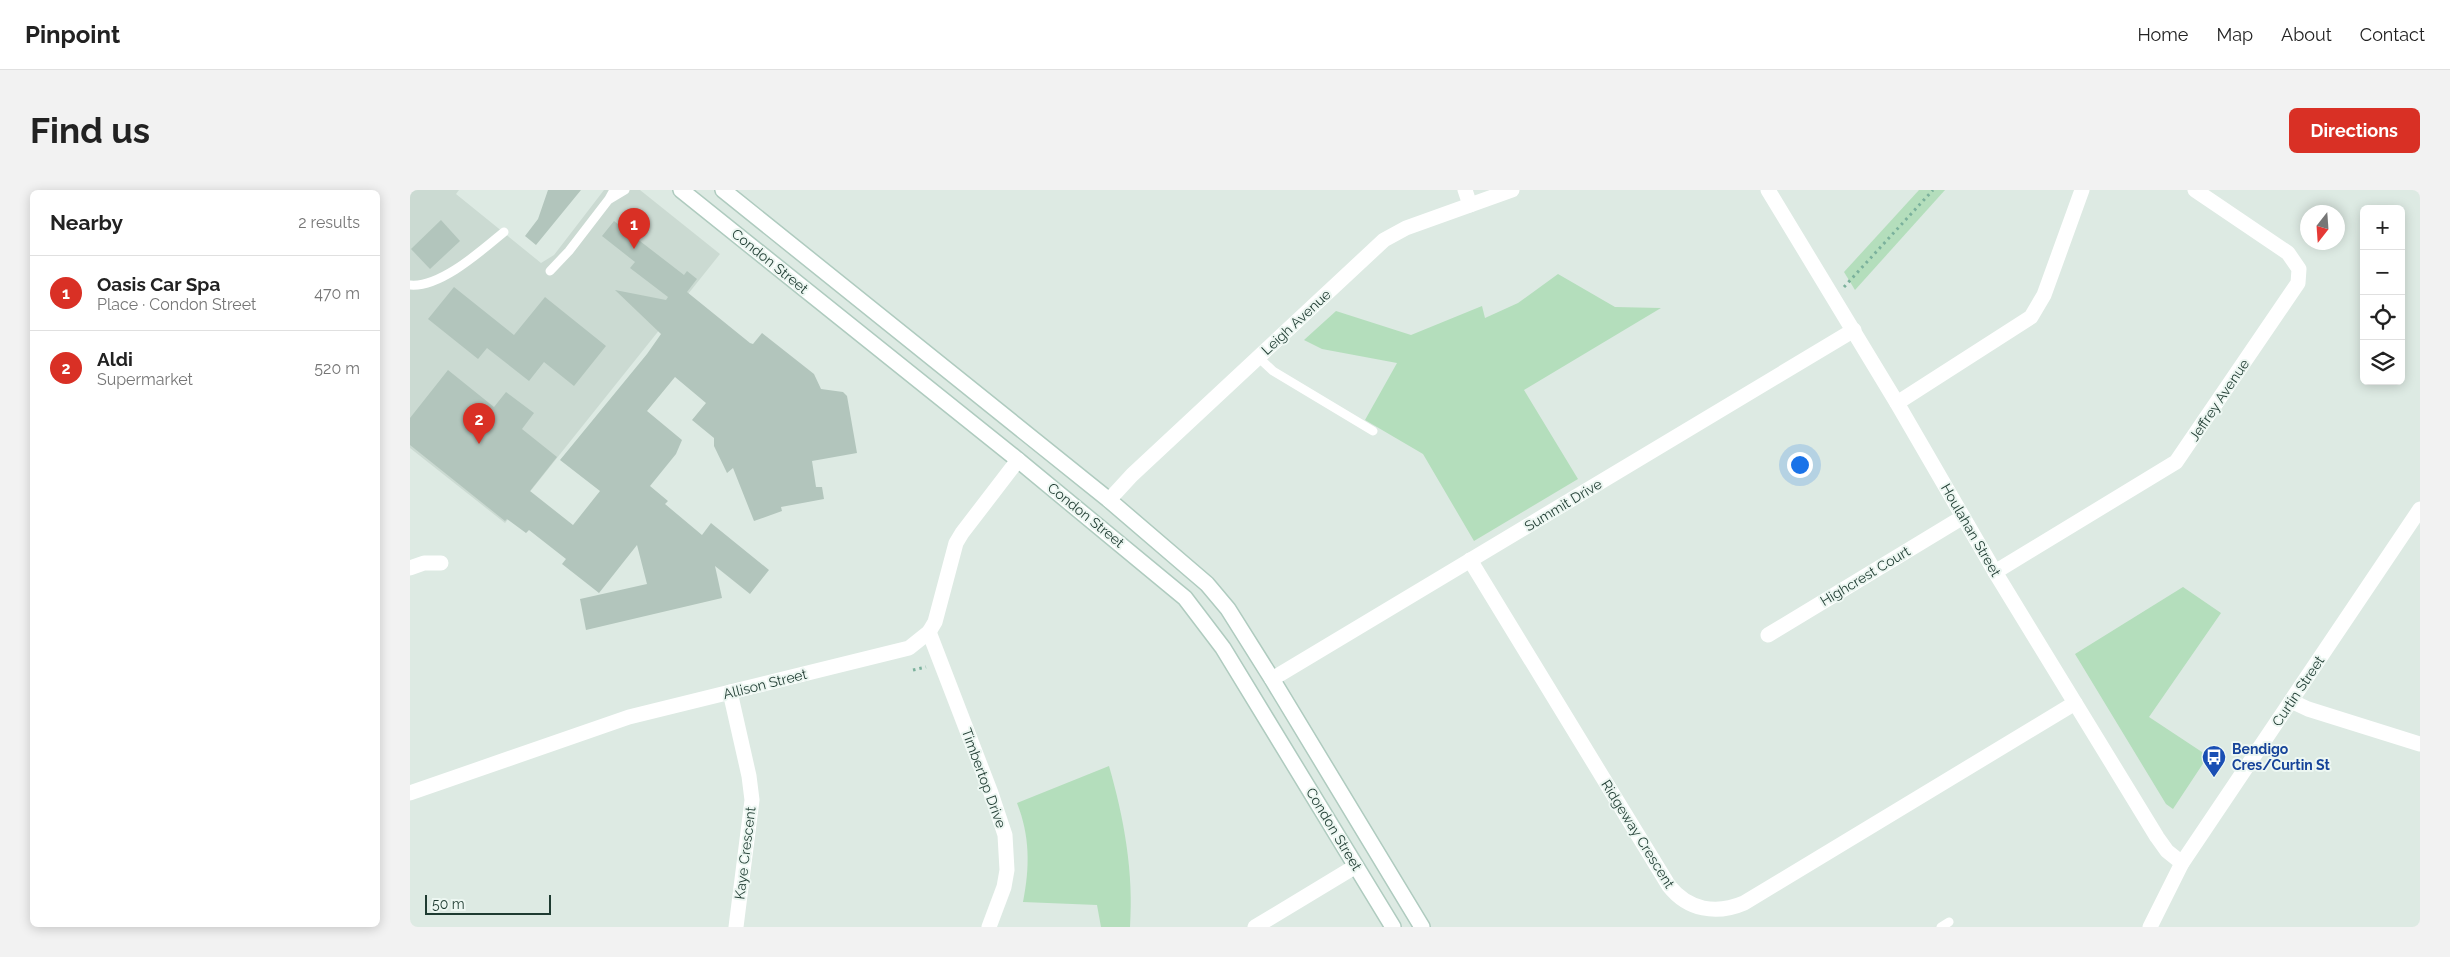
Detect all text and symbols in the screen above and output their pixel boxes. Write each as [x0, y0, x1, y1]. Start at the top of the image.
text: Pinpoint [25, 20, 120, 49]
text: Home [2137, 24, 2188, 45]
text: Map [2216, 24, 2253, 45]
text: About [2281, 24, 2332, 45]
text: Contact [2360, 24, 2425, 45]
button: Directions [2289, 108, 2420, 153]
text: Find us [30, 110, 150, 151]
north arrow [2300, 205, 2345, 250]
map controls [2360, 205, 2405, 385]
button: + [2360, 205, 2405, 250]
pin: 1 [618, 208, 650, 249]
text: Nearby [50, 210, 123, 235]
text: 2 results [298, 213, 360, 232]
street label: Condon Street [729, 225, 812, 297]
button: − [2360, 250, 2405, 295]
text: Oasis Car Spa [97, 273, 220, 295]
text: 1 [62, 284, 70, 303]
text: 470 m [314, 284, 360, 303]
street label: Leigh Avenue [1258, 286, 1334, 358]
text: Place · Condon Street [97, 295, 256, 314]
button: locate [2360, 295, 2405, 340]
button: layers [2360, 340, 2405, 385]
text: Aldi [97, 348, 133, 370]
street label: Jeffrey Avenue [2186, 356, 2252, 444]
text: 2 [61, 359, 71, 378]
text: 520 m [314, 359, 360, 378]
text: Supermarket [97, 370, 193, 389]
pin: 2 [463, 403, 495, 444]
your location [1787, 452, 1813, 478]
street label: Summit Drive [1521, 476, 1605, 534]
street label: Condon Street [1045, 479, 1128, 551]
street label: Houlahan Street [1938, 481, 2004, 580]
street label: Highcrest Court [1817, 543, 1913, 609]
street label: Curtin Street [2269, 653, 2327, 729]
street label: Allison Street [721, 666, 809, 702]
street label: Timbertop Drive [959, 726, 1009, 830]
place label: Bendigo Cres/Curtin St [2232, 741, 2330, 773]
bus stop icon: Bendigo Cres/Curtin St [2201, 744, 2227, 778]
street label: Ridgeway Crescent [1598, 777, 1678, 891]
street label: Condon Street [1303, 785, 1365, 874]
street label: Kaye Crescent [731, 805, 759, 900]
scale bar [425, 892, 551, 915]
text: 50 m [432, 896, 465, 912]

